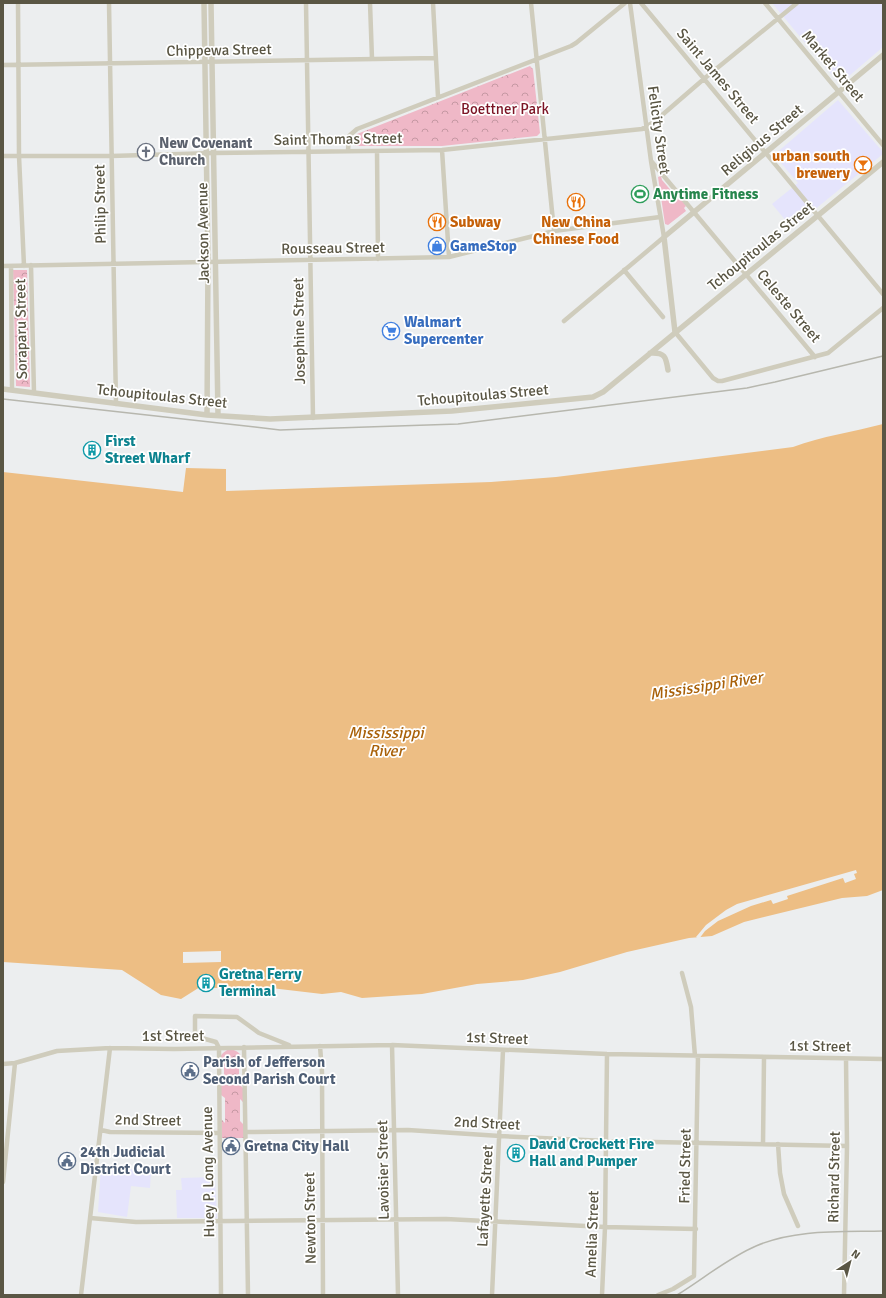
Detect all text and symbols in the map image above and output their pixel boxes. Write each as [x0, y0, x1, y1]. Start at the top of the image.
street label: Saint James Street [673, 25, 763, 127]
street label: Market Street [798, 27, 868, 105]
street label: Chippewa Street [166, 40, 272, 60]
street label: Felicity Street [644, 85, 674, 175]
park label: Boettner Park [461, 100, 550, 118]
street label: Religious Street [717, 100, 807, 180]
street label: Saint Thomas Street [274, 129, 402, 149]
place label: New Covenant Church [159, 134, 253, 169]
church icon: New Covenant Church [136, 142, 156, 162]
place label: urban south brewery [772, 147, 851, 182]
bar icon: urban south brewery [853, 155, 873, 175]
street label: Philip Street [90, 164, 110, 244]
street label: Jackson Avenue [193, 182, 213, 284]
sports icon: Anytime Fitness [630, 184, 650, 204]
place label: Anytime Fitness [653, 185, 759, 203]
restaurant icon: New China Chinese Food [566, 192, 586, 212]
street label: Tchoupitoulas Street [704, 198, 818, 294]
restaurant icon: Subway [427, 212, 447, 232]
place label: Subway [450, 213, 501, 231]
place label: New China Chinese Food [533, 213, 619, 248]
shop icon: GameStop [427, 236, 447, 256]
place label: GameStop [450, 237, 517, 255]
street label: Rousseau Street [281, 238, 385, 258]
street label: Celeste Street [753, 266, 825, 346]
street label: Josephine Street [289, 277, 309, 385]
street label: Soraparu Street [11, 278, 31, 380]
place label: Walmart Supercenter [404, 313, 483, 348]
supermarket icon: Walmart Supercenter [381, 321, 401, 341]
street label: Tchoupitoulas Street [96, 380, 228, 412]
street label: Tchoupitoulas Street [417, 380, 549, 410]
place label: First Street Wharf [105, 432, 191, 467]
building icon: First Street Wharf [82, 440, 102, 460]
water label: Mississippi River [649, 667, 766, 705]
water label: Mississippi River [348, 723, 425, 761]
place label: Gretna Ferry Terminal [219, 965, 302, 1000]
building icon: Gretna Ferry Terminal [196, 973, 216, 993]
street label: 1st Street [142, 1027, 204, 1045]
street label: 1st Street [466, 1028, 528, 1048]
street label: 1st Street [789, 1036, 851, 1056]
place label: Parish of Jefferson Second Parish Court [203, 1053, 336, 1088]
public building icon: Parish of Jefferson Second Parish Court [180, 1061, 200, 1081]
street label: Huey P. Long Avenue [198, 1106, 218, 1238]
street label: 2nd Street [115, 1110, 181, 1130]
street label: 2nd Street [453, 1112, 521, 1134]
street label: Lavoisier Street [373, 1120, 393, 1220]
street label: Fried Street [675, 1128, 695, 1204]
street label: Richard Street [824, 1131, 844, 1223]
place label: David Crockett Fire Hall and Pumper [529, 1135, 654, 1170]
public building icon: Gretna City Hall [221, 1136, 241, 1156]
place label: Gretna City Hall [244, 1137, 349, 1155]
place label: 24th Judicial District Court [80, 1143, 171, 1178]
building icon: David Crockett Fire Hall and Pumper [506, 1143, 526, 1163]
street label: Lafayette Street [473, 1144, 497, 1248]
public building icon: 24th Judicial District Court [57, 1151, 77, 1171]
street label: Newton Street [300, 1172, 320, 1264]
street label: Amelia Street [581, 1190, 603, 1278]
north arrow [830, 1242, 870, 1282]
text: N [849, 1247, 863, 1262]

